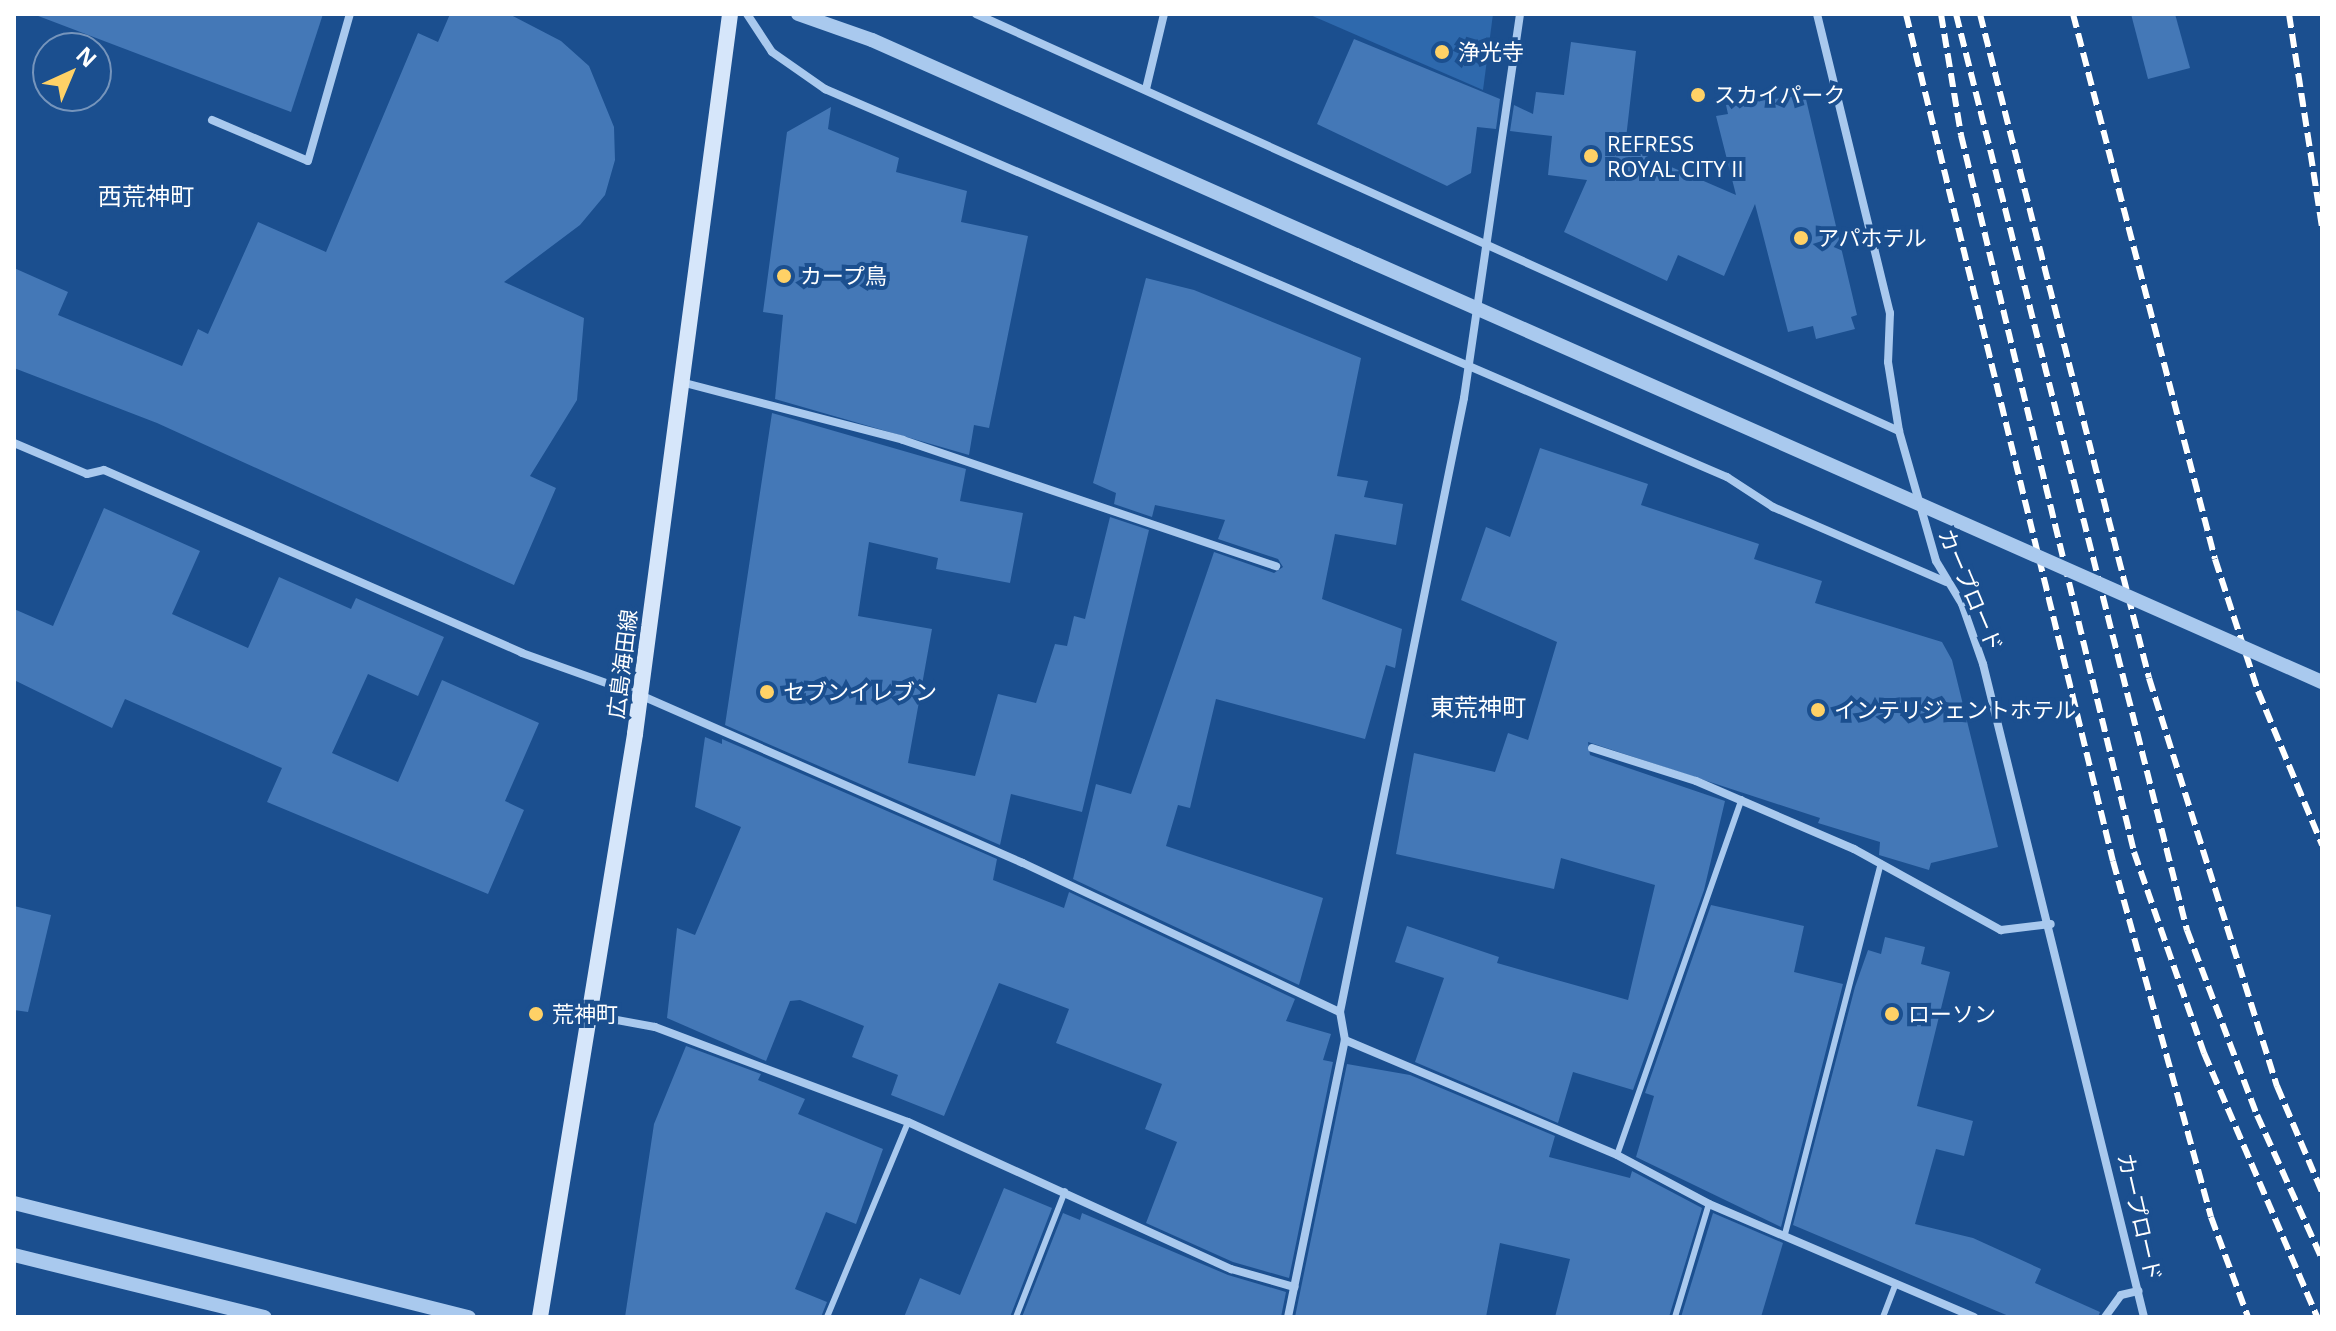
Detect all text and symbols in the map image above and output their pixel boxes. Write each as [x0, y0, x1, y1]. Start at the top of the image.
north arrow [32, 32, 112, 112]
text: N [70, 39, 104, 73]
place label: 浄光寺 [1458, 39, 1524, 65]
marker: 浄光寺 [1433, 43, 1451, 61]
place label: スカイパーク [1714, 82, 1846, 108]
marker: スカイパーク [1689, 86, 1707, 104]
place label: REFRESS ROYAL CITY II [1607, 130, 1744, 182]
marker: REFRESS ROYAL CITY II [1582, 147, 1600, 165]
district label: 西荒神町 [98, 182, 194, 210]
place label: アパホテル [1817, 225, 1927, 251]
marker: アパホテル [1792, 229, 1810, 247]
place label: カープ鳥 [800, 263, 888, 289]
marker: カープ鳥 [775, 267, 793, 285]
street label: カープロード [1933, 524, 2009, 656]
street label: 広島海田線 [602, 608, 642, 720]
place label: セブンイレブン [783, 679, 937, 705]
marker: セブンイレブン [758, 683, 776, 701]
district label: 東荒神町 [1430, 693, 1526, 721]
place label: インテリジェントホテル [1834, 697, 2076, 723]
marker: インテリジェントホテル [1809, 701, 1827, 719]
place label: 荒神町 [552, 1001, 618, 1027]
place label: ローソン [1908, 1001, 1996, 1027]
marker: 荒神町 [527, 1005, 545, 1023]
marker: ローソン [1883, 1005, 1901, 1023]
street label: カープロード [2112, 1150, 2168, 1284]

